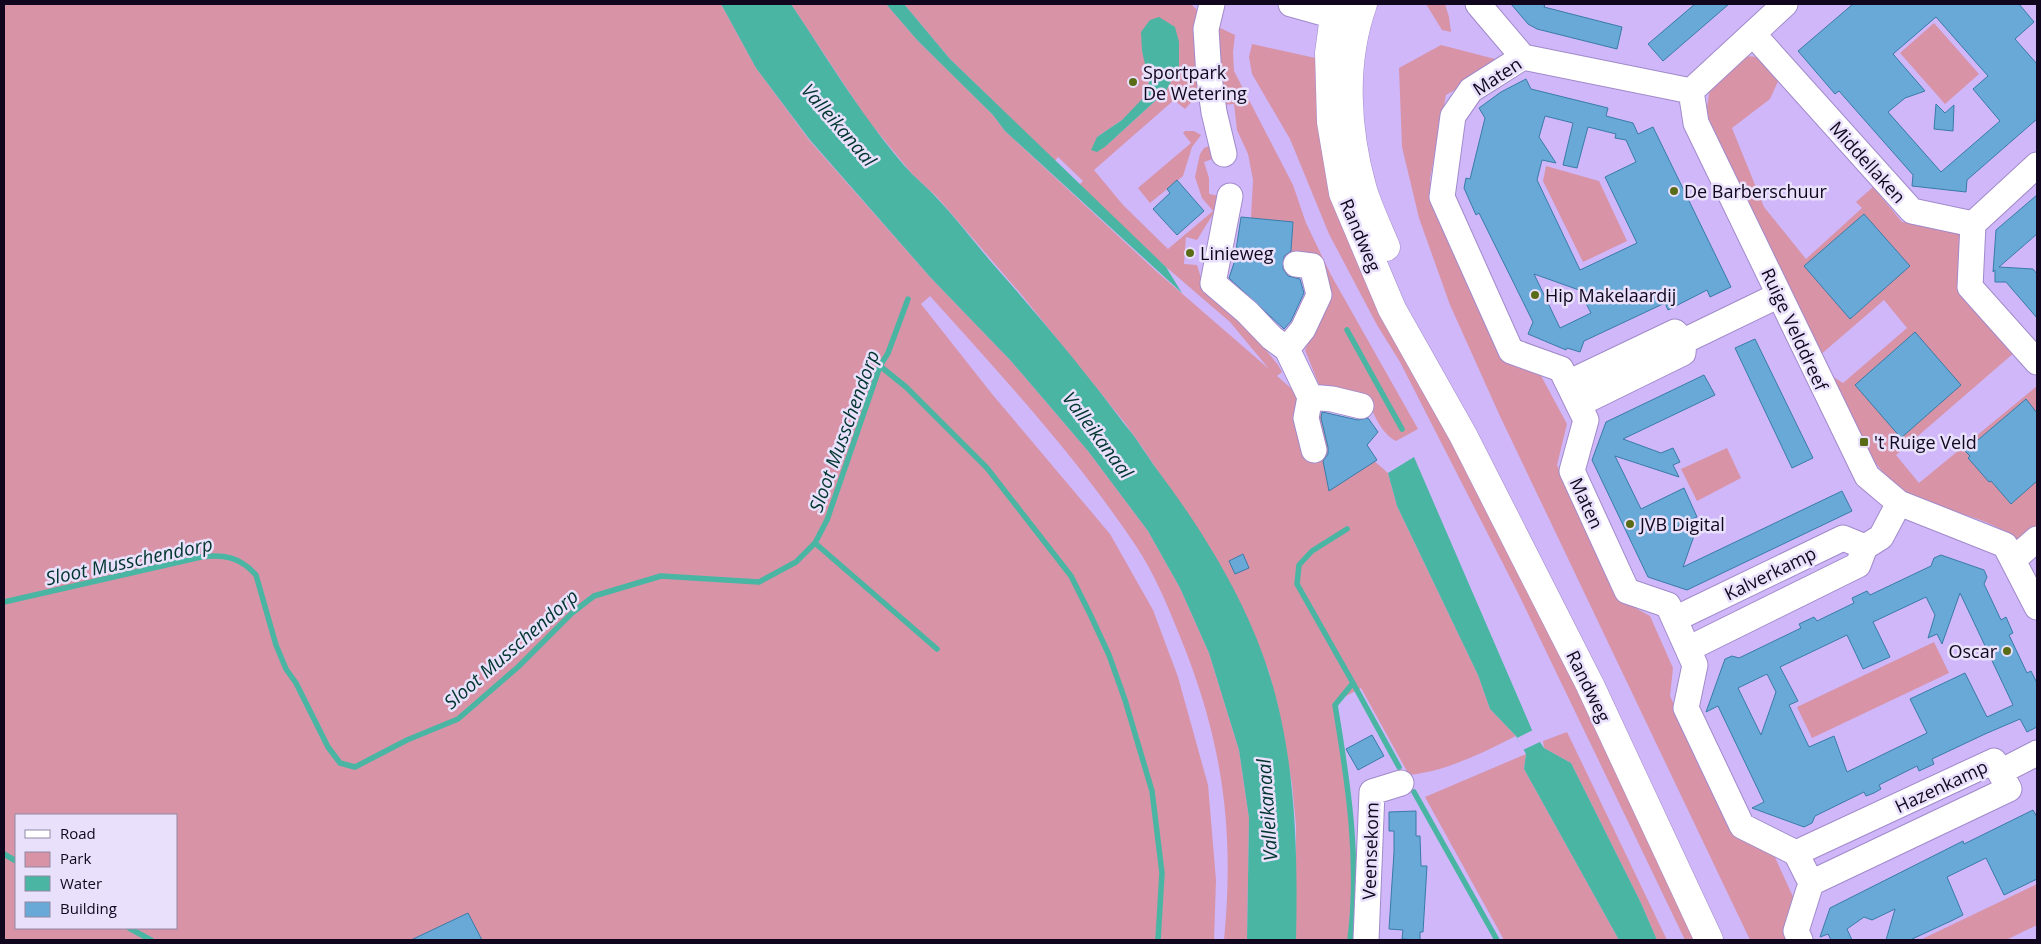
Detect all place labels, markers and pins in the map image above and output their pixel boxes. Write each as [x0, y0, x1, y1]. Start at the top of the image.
place label: Sportpark De Wetering [1143, 60, 1247, 105]
marker: Sportpark De Wetering [1127, 76, 1139, 88]
place label: De Barberschuur [1684, 179, 1828, 203]
marker: De Barberschuur [1668, 185, 1680, 197]
place label: Linieweg [1200, 241, 1274, 265]
marker: Linieweg [1184, 247, 1196, 259]
place label: Hip Makelaardij [1545, 283, 1676, 307]
marker: Hip Makelaardij [1529, 289, 1541, 301]
place label: 't Ruige Veld [1874, 430, 1977, 454]
marker: 't Ruige Veld [1858, 436, 1870, 448]
place label: JVB Digital [1638, 512, 1725, 536]
marker: JVB Digital [1624, 518, 1636, 530]
place label: Oscar [1948, 639, 1998, 663]
marker: Oscar [2001, 645, 2013, 657]

